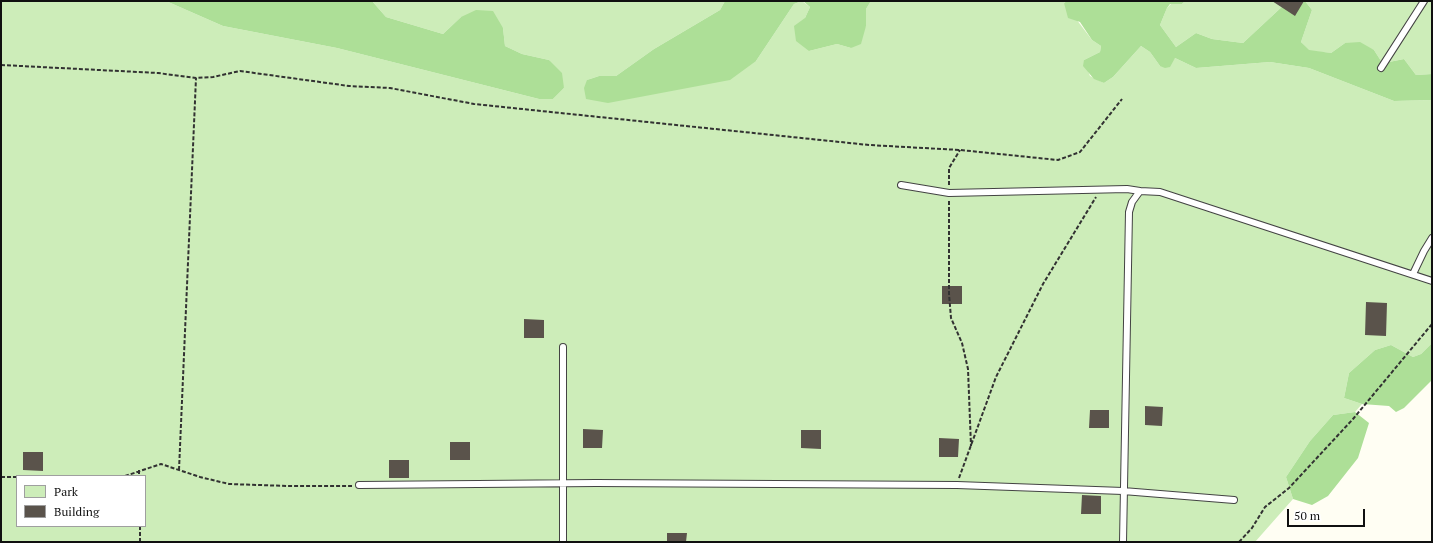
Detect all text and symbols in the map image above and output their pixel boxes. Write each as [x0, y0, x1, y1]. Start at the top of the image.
legend [16, 475, 146, 527]
text: Park [54, 484, 78, 499]
scale bar [1289, 501, 1367, 527]
text: Building [54, 504, 99, 519]
text: 50 m [1294, 508, 1320, 523]

